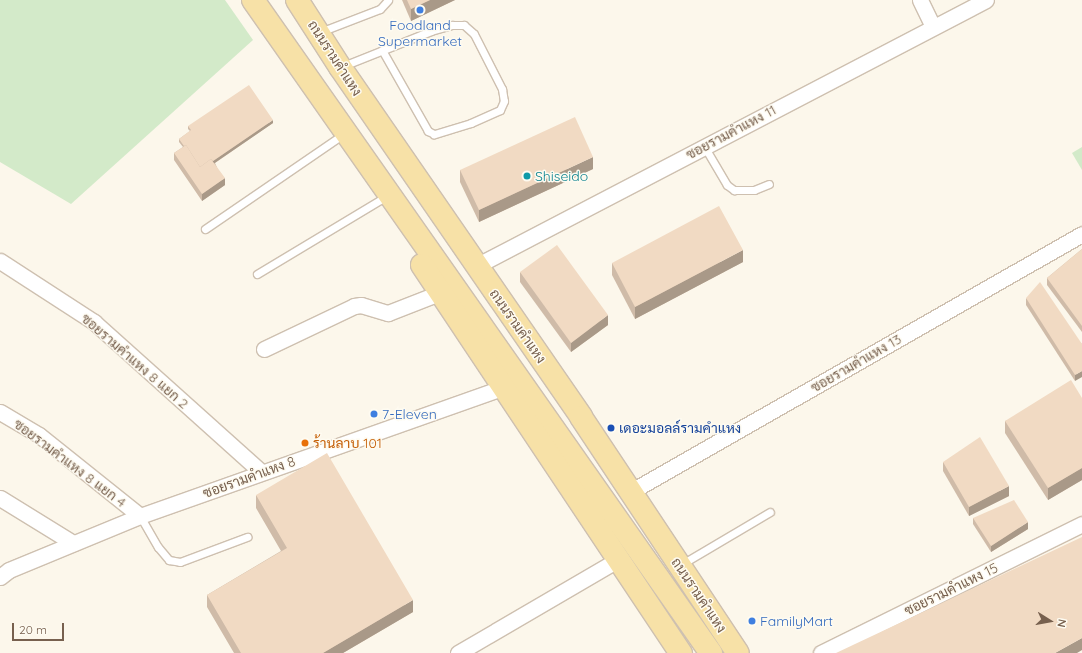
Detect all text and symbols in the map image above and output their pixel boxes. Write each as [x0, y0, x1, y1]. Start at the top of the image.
marker: Foodland Supermarket [415, 5, 425, 15]
street label: ถนนรามคำแหง [304, 17, 366, 99]
place label: Foodland Supermarket [378, 17, 462, 50]
street label: ซอยรามคำแหง 11 [683, 101, 779, 163]
place label: Shiseido [535, 168, 588, 184]
marker: Shiseido [522, 171, 532, 181]
street label: ถนนรามคำแหง [486, 286, 550, 366]
street label: ซอยรามคำแหง 8 แยก 2 [78, 310, 192, 412]
street label: ซอยรามคำแหง 13 [808, 330, 904, 396]
place label: 7-Eleven [382, 406, 437, 422]
marker: 7-Eleven [369, 409, 379, 419]
street label: ซอยรามคำแหง 8 แยก 4 [11, 415, 129, 511]
place label: เดอะมอลล์รามคำแหง [619, 420, 741, 436]
marker: เดอะมอลล์รามคำแหง [606, 423, 616, 433]
place label: ร้านลาบ 101 [313, 435, 382, 451]
marker: ร้านลาบ 101 [300, 438, 310, 448]
street label: ซอยรามคำแหง 8 [201, 453, 297, 501]
street label: ถนนรามคำแหง [668, 554, 730, 636]
street label: ซอยรามคำแหง 15 [901, 559, 1001, 619]
north arrow [1030, 601, 1070, 641]
place label: FamilyMart [760, 613, 833, 629]
scale bar [14, 615, 66, 641]
marker: FamilyMart [747, 616, 757, 626]
text: N [1054, 618, 1069, 629]
text: 20 m [19, 622, 47, 637]

